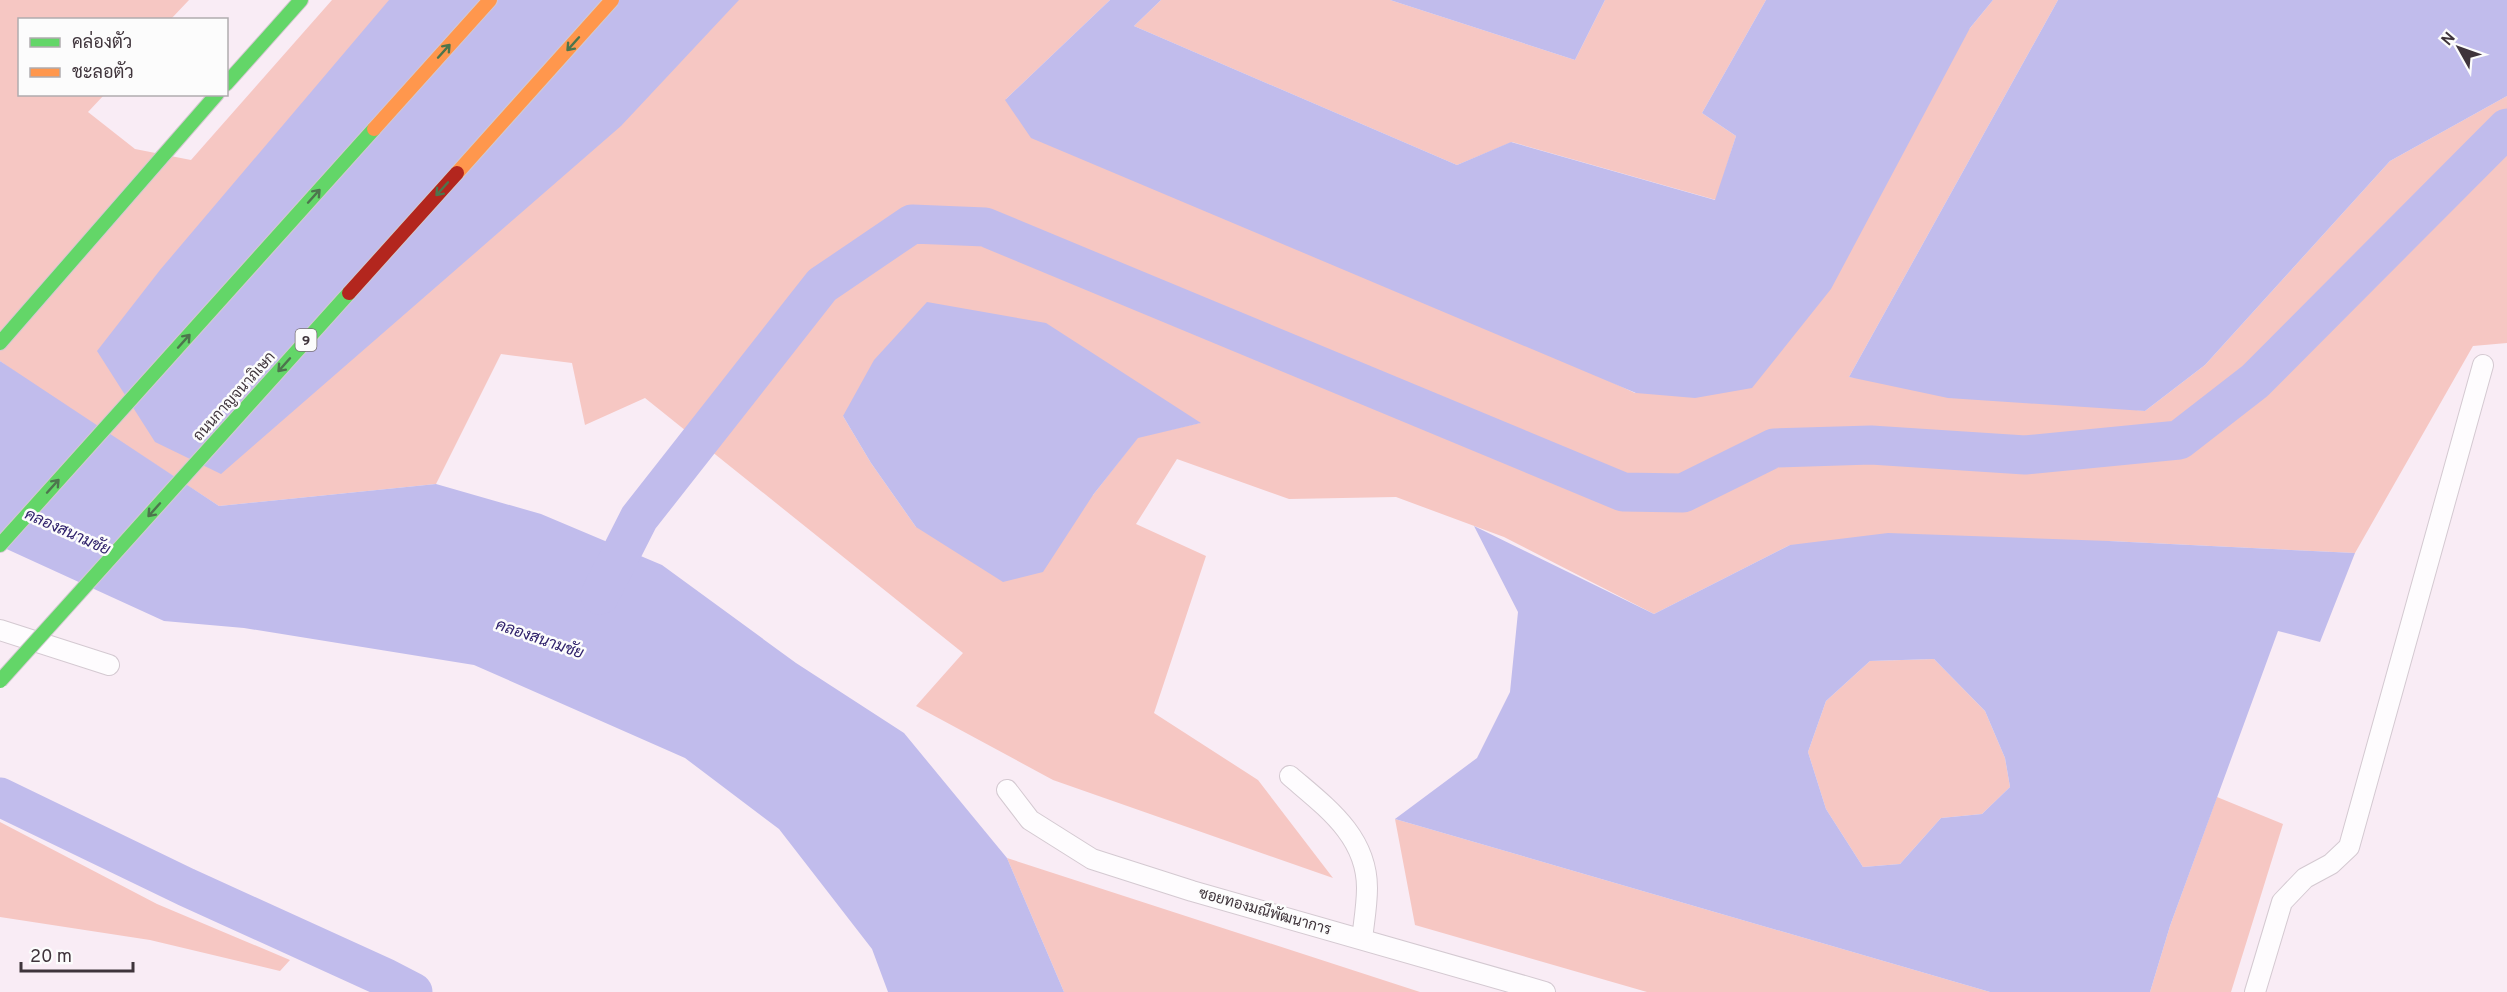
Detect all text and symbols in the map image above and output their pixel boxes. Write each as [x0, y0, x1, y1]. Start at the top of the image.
legend [18, 18, 228, 96]
north arrow [2429, 18, 2489, 78]
text: N [2438, 29, 2460, 50]
text: คล่องตัว [72, 30, 132, 55]
one-way arrow [566, 36, 580, 51]
one-way arrow [437, 43, 451, 58]
text: ชะลอตัว [72, 61, 134, 85]
one-way arrow [435, 181, 449, 196]
one-way arrow [307, 188, 321, 203]
road number: 9 [296, 329, 316, 351]
one-way arrow [177, 333, 191, 348]
street label: ถนนกาญจนาภิเษก [189, 348, 280, 446]
one-way arrow [277, 357, 291, 372]
one-way arrow [46, 478, 60, 493]
one-way arrow [147, 502, 161, 517]
water label: คลองสนามชัย [21, 503, 114, 561]
water label: คลองสนามชัย [493, 614, 587, 664]
street label: ซอยทองมณีพัฒนาการ [1196, 882, 1334, 940]
scale bar [21, 935, 134, 973]
text: 20 m [30, 946, 72, 969]

